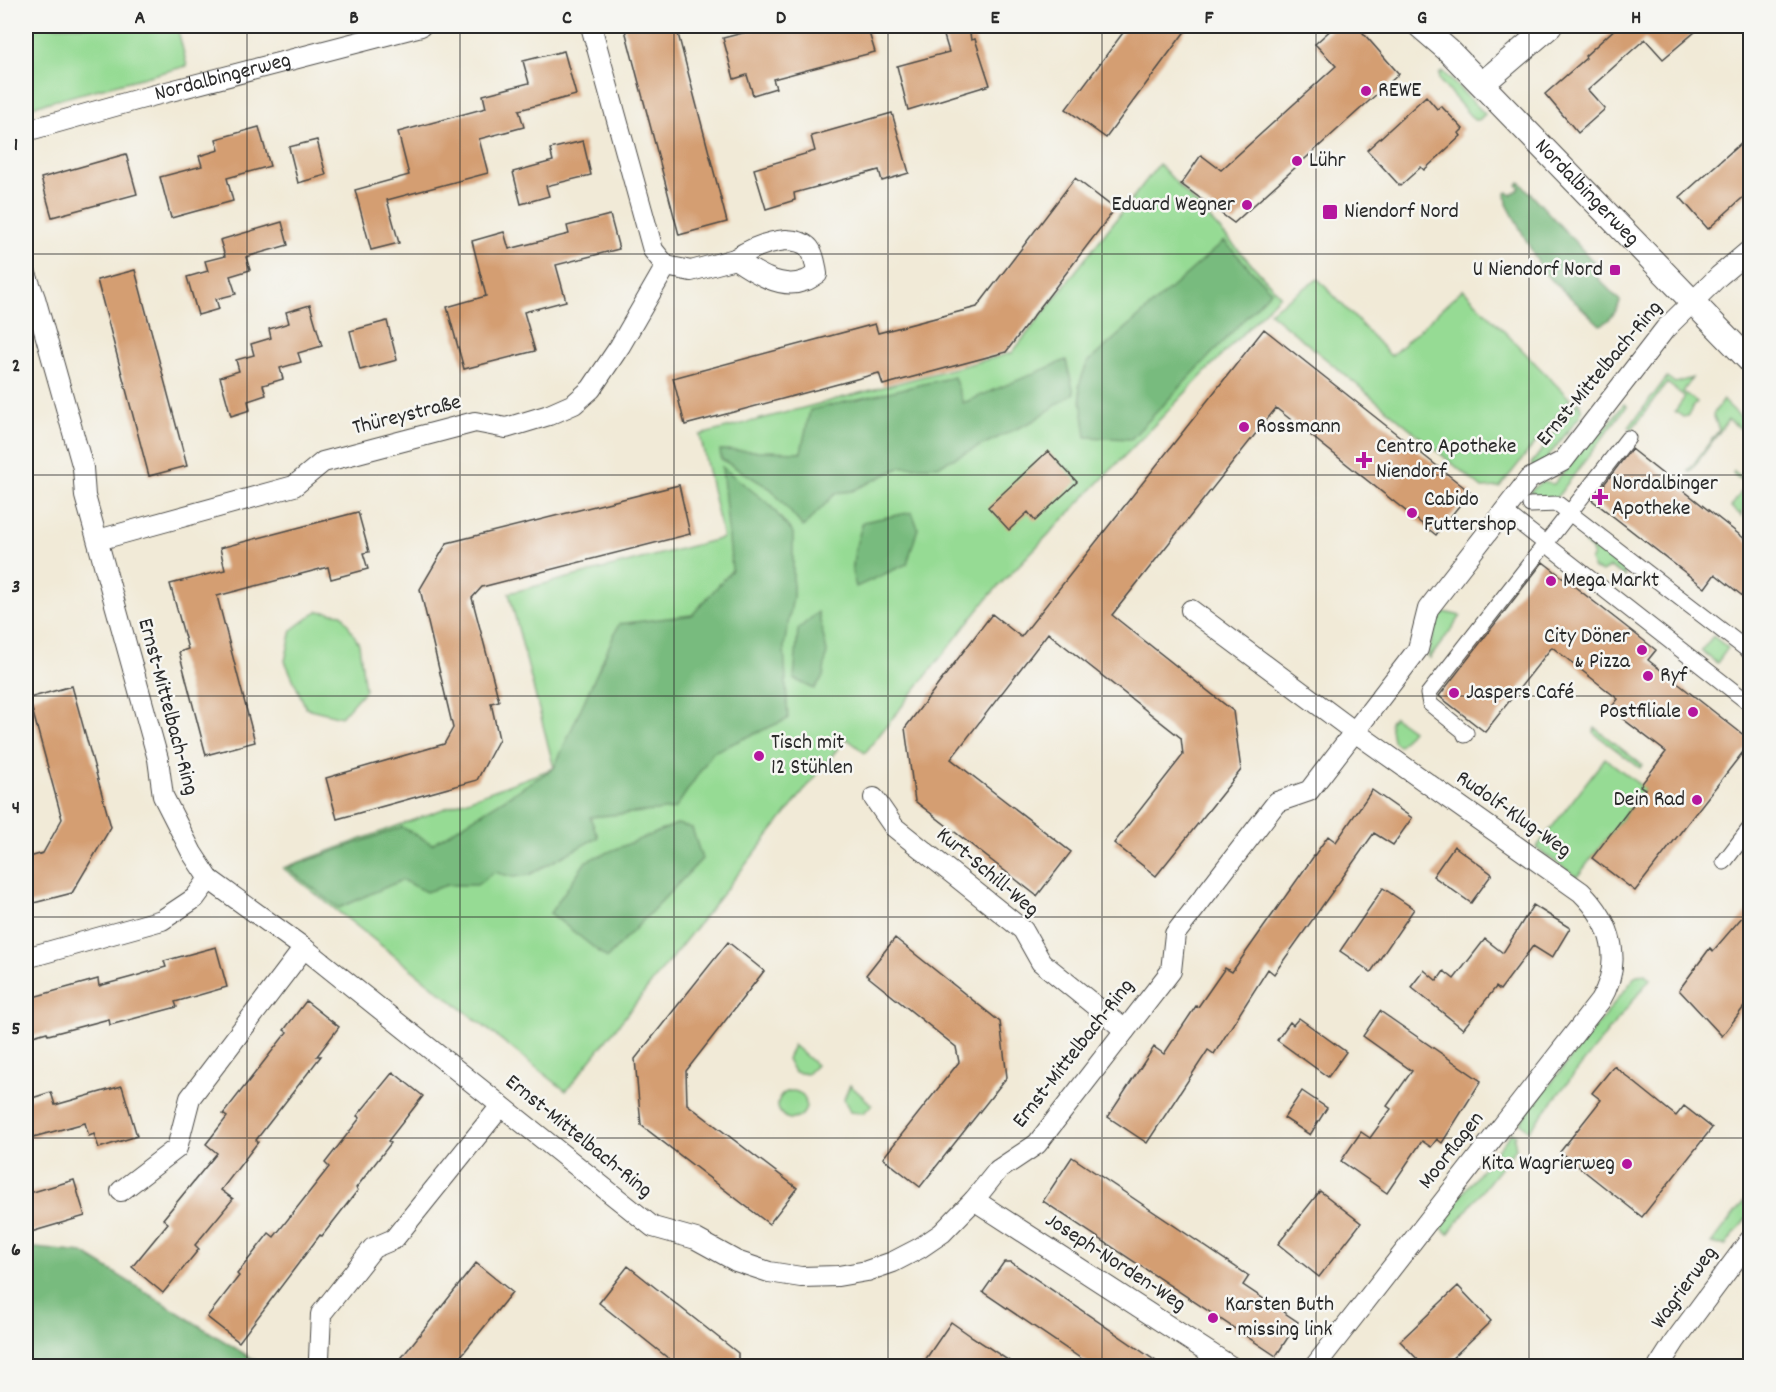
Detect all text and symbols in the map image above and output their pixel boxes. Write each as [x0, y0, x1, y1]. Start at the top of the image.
text: A [135, 5, 146, 33]
text: B [349, 5, 359, 33]
text: C [562, 5, 572, 33]
text: D [776, 5, 787, 33]
text: E [990, 5, 1000, 33]
text: F [1205, 5, 1215, 33]
text: G [1417, 5, 1427, 33]
text: H [1631, 5, 1641, 33]
street label: Nordalbingerweg [151, 45, 294, 110]
place label: REWE [1378, 76, 1421, 107]
marker: REWE [1359, 84, 1373, 98]
text: 1 [14, 132, 18, 160]
street label: Nordalbingerweg [1527, 132, 1646, 254]
place label: Lühr [1309, 146, 1347, 177]
marker: Lühr [1290, 154, 1304, 168]
place label: Eduard Wegner [1111, 190, 1236, 221]
place label: Niendorf Nord [1344, 197, 1459, 228]
marker: Eduard Wegner [1240, 198, 1254, 212]
marker: Niendorf Nord [1321, 203, 1339, 221]
place label: U Niendorf Nord [1472, 255, 1603, 286]
marker: U Niendorf Nord [1608, 263, 1622, 277]
street label: Ernst-Mittelbach-Ring [1530, 294, 1670, 454]
text: 2 [12, 353, 20, 381]
street label: Thüreystraße [349, 388, 465, 444]
place label: Rossmann [1256, 412, 1341, 443]
marker: Rossmann [1237, 420, 1251, 434]
place label: Centro Apotheke Niendorf [1376, 432, 1516, 488]
marker: Centro Apotheke Niendorf [1357, 453, 1371, 467]
place label: Nordalbinger Apotheke [1612, 469, 1719, 525]
place label: Cabido Futtershop [1424, 485, 1517, 541]
marker: Nordalbinger Apotheke [1593, 490, 1607, 504]
marker: Cabido Futtershop [1405, 506, 1419, 520]
place label: Mega Markt [1563, 566, 1659, 597]
text: 3 [12, 574, 20, 602]
marker: Mega Markt [1544, 574, 1558, 588]
street label: Ernst-Mittelbach-Ring [128, 615, 206, 799]
place label: City Döner & Pizza [1544, 622, 1631, 678]
marker: City Döner & Pizza [1635, 643, 1649, 657]
place label: Ryf [1660, 661, 1689, 692]
marker: Ryf [1641, 669, 1655, 683]
place label: Jaspers Café [1466, 678, 1574, 709]
marker: Jaspers Café [1447, 686, 1461, 700]
place label: Postfiliale [1599, 697, 1681, 728]
marker: Postfiliale [1686, 705, 1700, 719]
place label: Tisch mit 12 Stühlen [771, 728, 853, 784]
marker: Tisch mit 12 Stühlen [752, 749, 766, 763]
street label: Rudolf-Klug-Weg [1449, 764, 1577, 866]
place label: Dein Rad [1613, 785, 1685, 816]
marker: Dein Rad [1690, 793, 1704, 807]
text: 4 [12, 795, 20, 823]
street label: Kurt-Schill-Weg [929, 821, 1045, 925]
street label: Ernst-Mittelbach-Ring [1006, 973, 1142, 1135]
text: 5 [11, 1016, 21, 1044]
street label: Ernst-Mittelbach-Ring [497, 1068, 659, 1206]
street label: Moorflagen [1412, 1105, 1492, 1197]
place label: Kita Wagrierweg [1481, 1149, 1615, 1180]
marker: Kita Wagrierweg [1620, 1157, 1634, 1171]
street label: Joseph-Norden-Weg [1038, 1206, 1192, 1320]
text: 6 [11, 1237, 21, 1265]
street label: Wagrierweg [1644, 1240, 1726, 1336]
place label: Karsten Buth - missing link [1225, 1290, 1334, 1346]
marker: Karsten Buth - missing link [1206, 1311, 1220, 1325]

